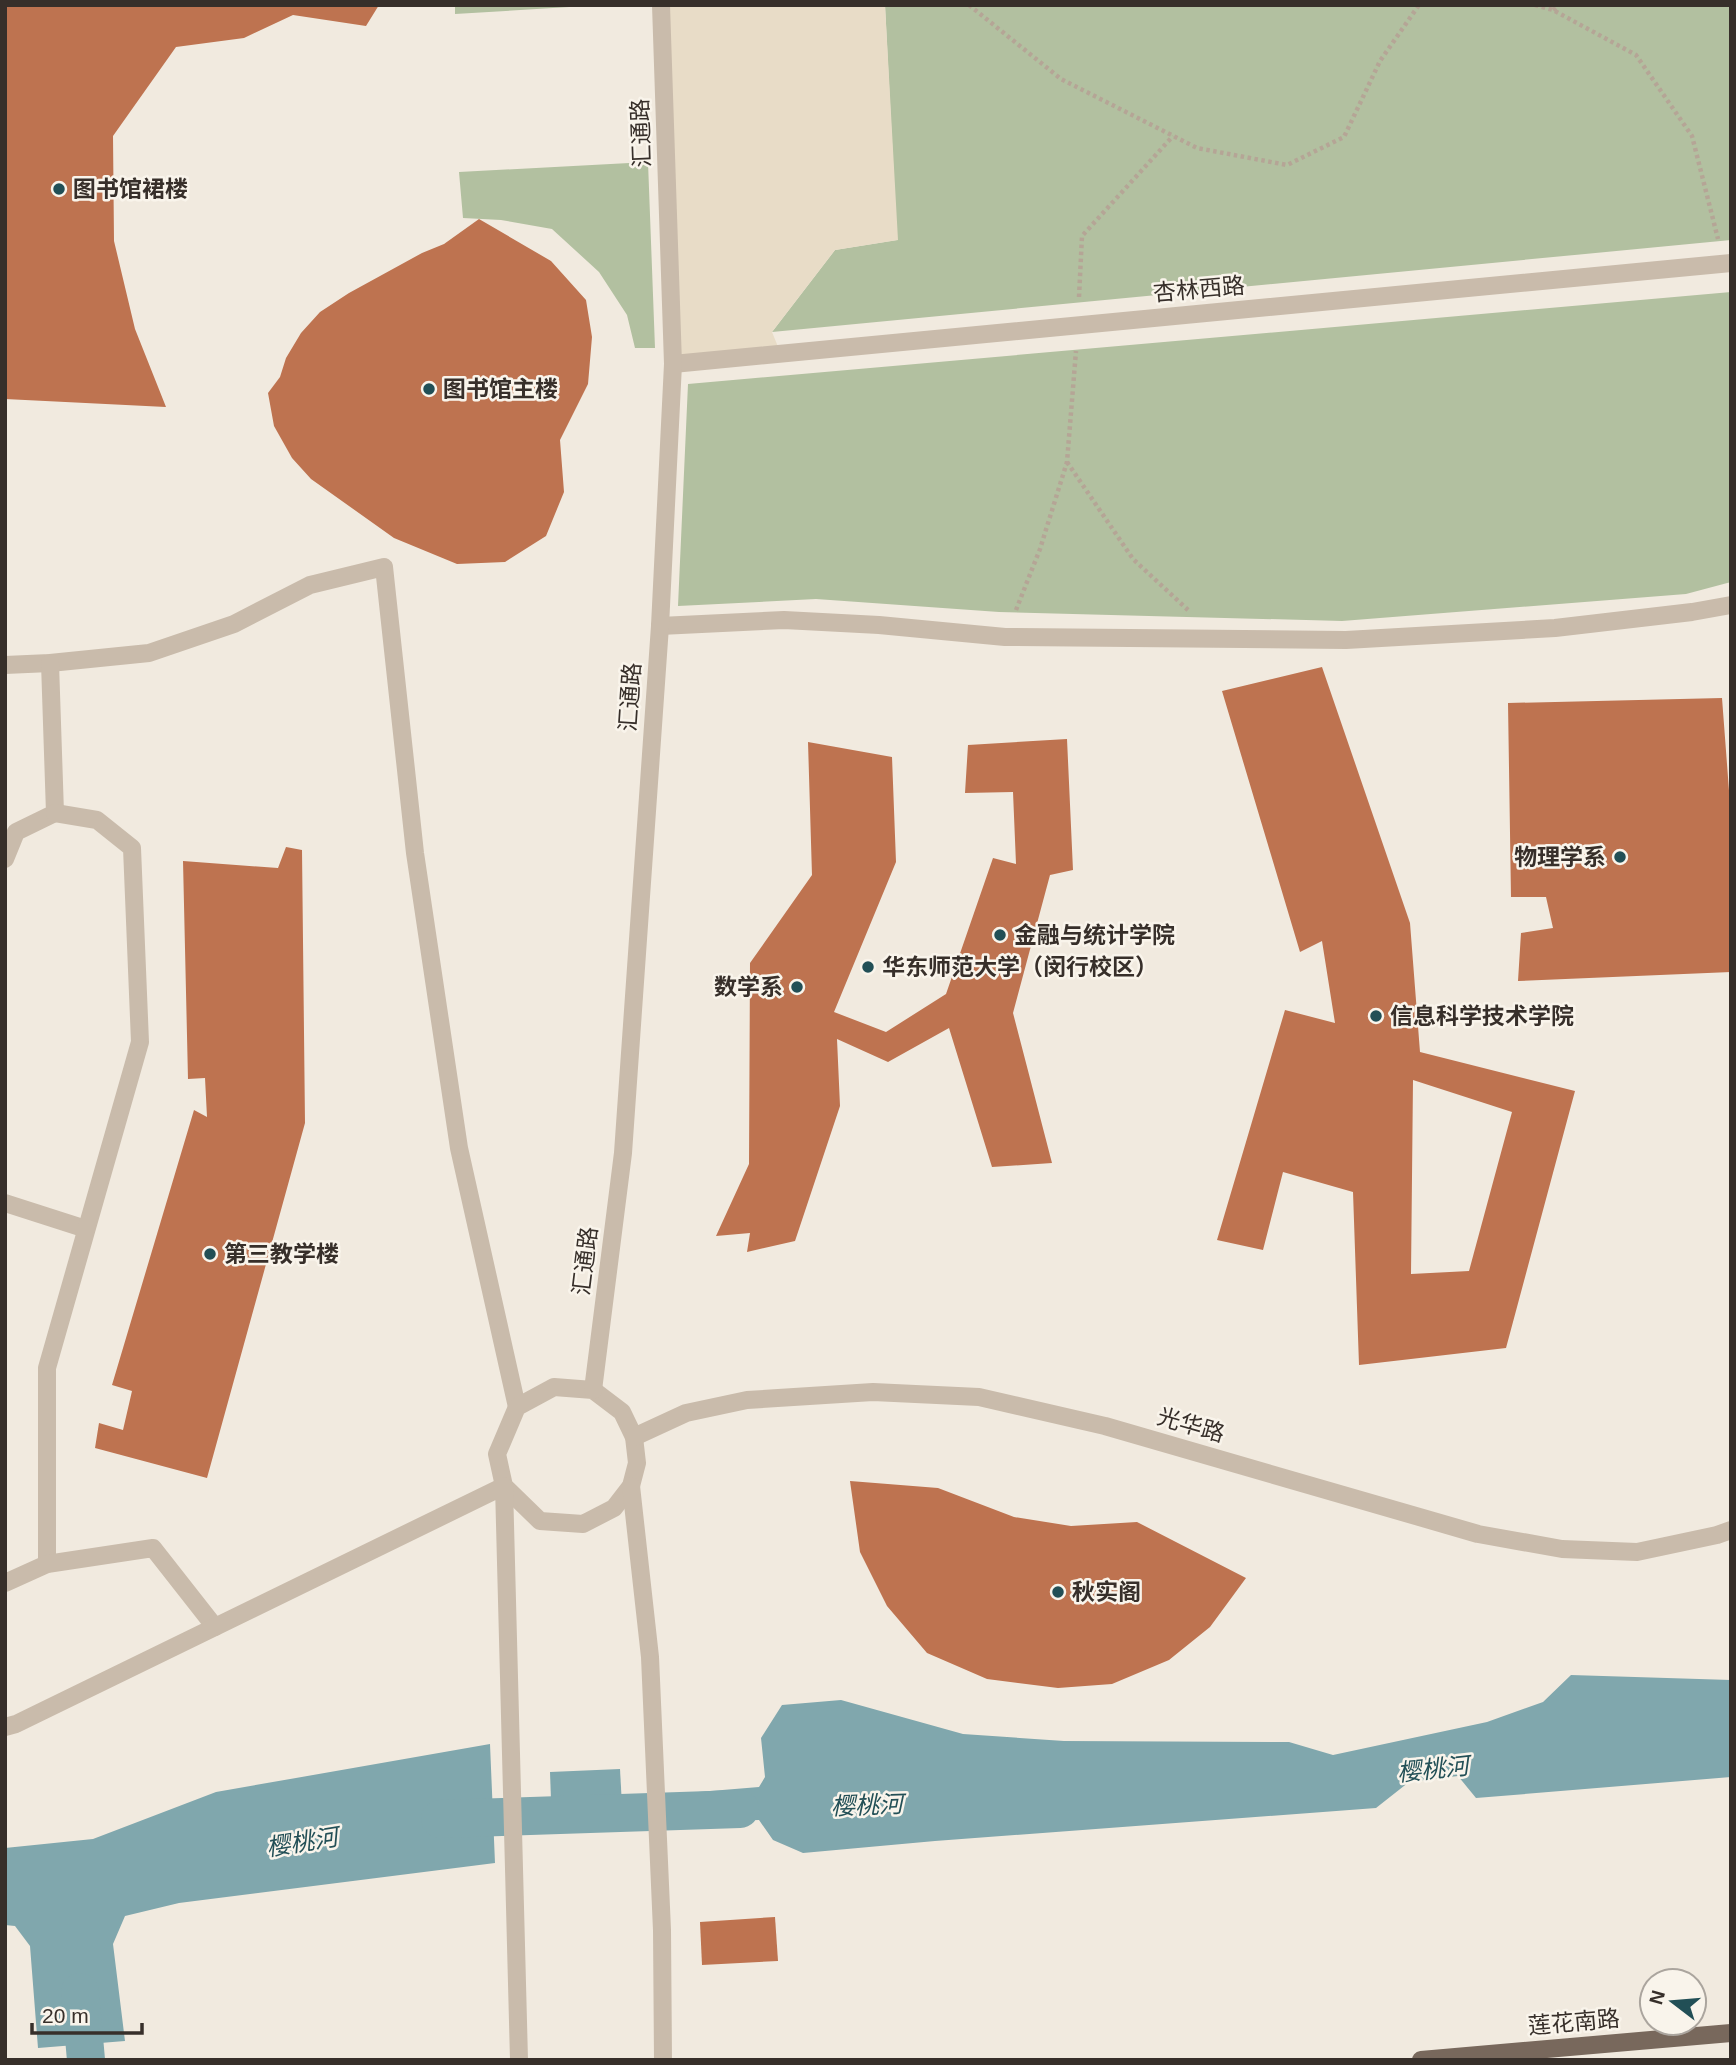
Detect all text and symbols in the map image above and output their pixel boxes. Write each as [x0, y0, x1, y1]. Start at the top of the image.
street label: 汇通路 [627, 98, 655, 168]
place label: 图书馆裙楼 [73, 176, 188, 202]
marker: 图书馆裙楼 [51, 181, 67, 197]
street label: 杏林西路 [1152, 272, 1246, 306]
place label: 图书馆主楼 [443, 376, 558, 402]
marker: 图书馆主楼 [421, 381, 437, 397]
street label: 汇通路 [615, 662, 645, 732]
place label: 物理学系 [1514, 844, 1606, 870]
marker: 物理学系 [1612, 849, 1628, 865]
place label: 金融与统计学院 [1014, 922, 1175, 948]
marker: 金融与统计学院 [992, 927, 1008, 943]
place label: 华东师范大学（闵行校区） [882, 954, 1158, 980]
marker: 华东师范大学（闵行校区） [860, 959, 876, 975]
place label: 数学系 [714, 974, 783, 1000]
marker: 数学系 [789, 979, 805, 995]
place label: 信息科学技术学院 [1390, 1003, 1574, 1029]
marker: 信息科学技术学院 [1368, 1008, 1384, 1024]
street label: 汇通路 [568, 1225, 602, 1297]
place label: 第三教学楼 [224, 1241, 339, 1267]
marker: 第三教学楼 [202, 1246, 218, 1262]
street label: 光华路 [1154, 1403, 1228, 1447]
place label: 秋实阁 [1072, 1579, 1141, 1605]
marker: 秋实阁 [1050, 1584, 1066, 1600]
water label: 樱桃河 [1396, 1751, 1474, 1786]
water label: 樱桃河 [831, 1790, 907, 1820]
water label: 樱桃河 [264, 1822, 344, 1861]
north arrow [1638, 1967, 1708, 2037]
text: N [1645, 1988, 1669, 2007]
scale bar [32, 1992, 142, 2036]
text: 20 m [42, 2004, 89, 2027]
street label: 莲花南路 [1527, 2005, 1621, 2039]

